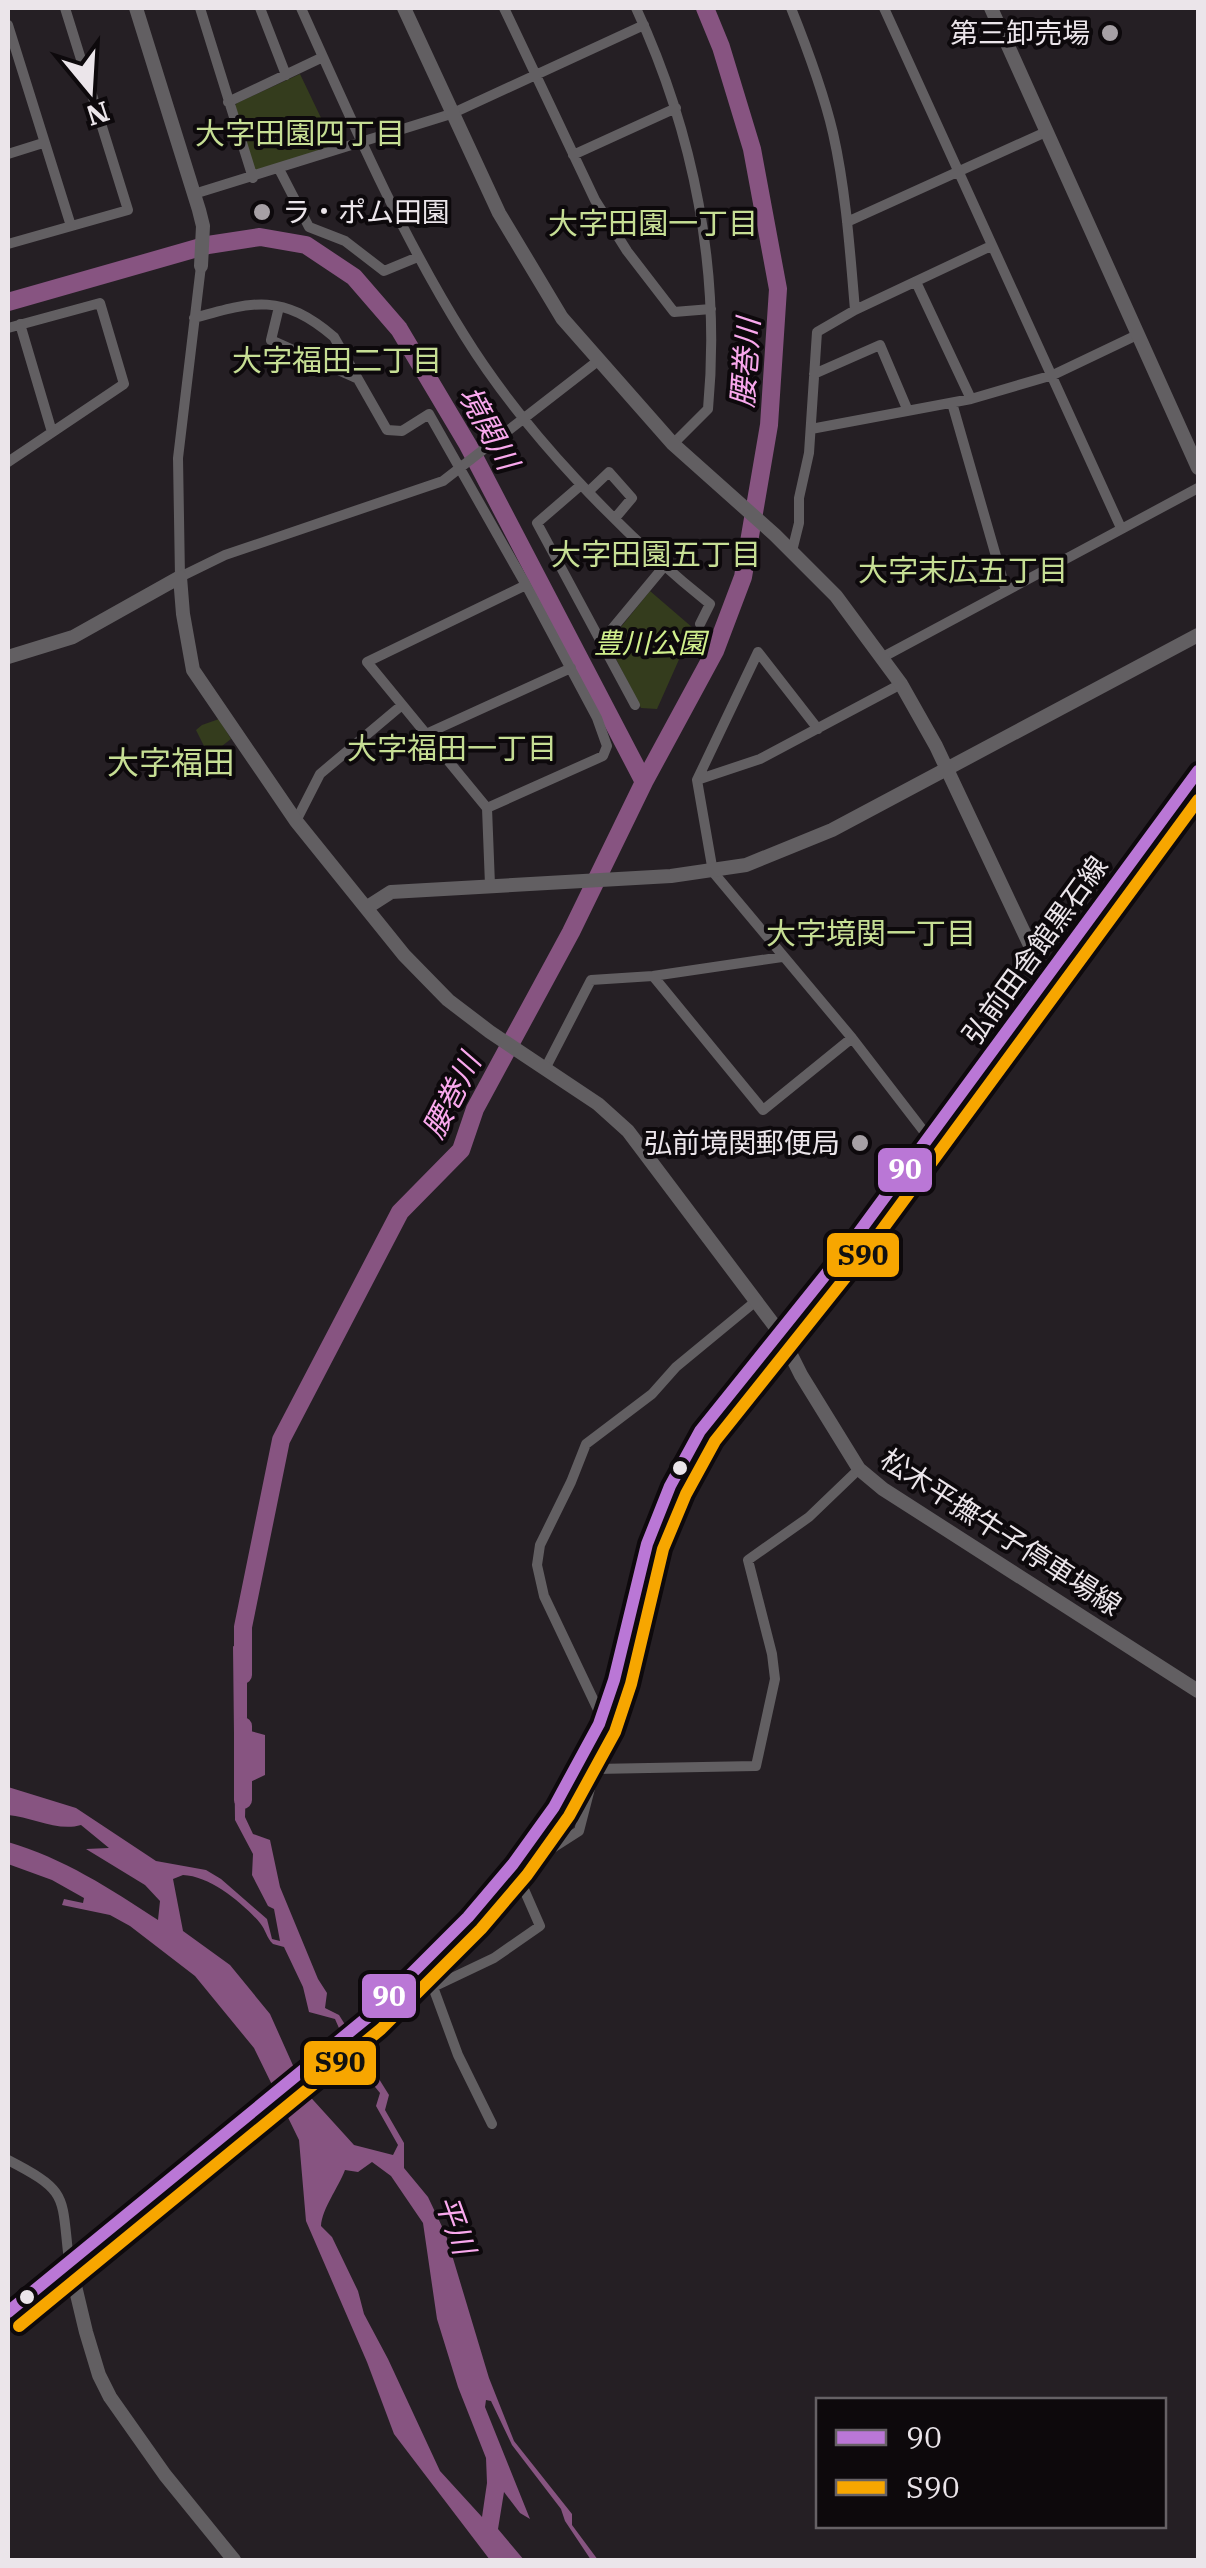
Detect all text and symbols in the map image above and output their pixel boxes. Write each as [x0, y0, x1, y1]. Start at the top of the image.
place label: 第三卸売場 [950, 14, 1090, 51]
marker: 第三卸売場 [1099, 22, 1121, 44]
north arrow [40, 40, 140, 140]
text: N [82, 93, 114, 135]
district label: 大字田園四丁目 [195, 113, 405, 152]
place label: ラ・ポム田園 [282, 193, 450, 230]
marker: ラ・ポム田園 [251, 201, 273, 223]
district label: 大字田園一丁目 [548, 203, 758, 242]
water label: 腰巻川 [722, 314, 767, 409]
district label: 大字福田二丁目 [232, 340, 442, 379]
water label: 境関川 [450, 378, 530, 479]
district label: 大字田園五丁目 [551, 534, 761, 573]
district label: 大字末広五丁目 [858, 550, 1068, 589]
park label: 豊川公園 [594, 624, 710, 661]
district label: 大字福田一丁目 [347, 728, 557, 767]
district label: 大字福田 [107, 741, 235, 783]
street label: 弘前田舎館黒石線 [954, 848, 1115, 1051]
district label: 大字境関一丁目 [766, 913, 976, 952]
water label: 腰巻川 [413, 1044, 490, 1144]
place label: 弘前境関郵便局 [644, 1124, 840, 1161]
marker: 弘前境関郵便局 [849, 1132, 871, 1154]
line badge: 90 [876, 1146, 934, 1194]
text: 90 [888, 1150, 922, 1187]
line badge: S90 [825, 1231, 901, 1279]
text: S90 [837, 1236, 889, 1273]
street label: 松木平撫牛子停車場線 [874, 1440, 1129, 1623]
unlabelled marker [670, 1458, 690, 1478]
line badge: 90 [360, 1972, 418, 2020]
text: 90 [372, 1977, 406, 2014]
line badge: S90 [302, 2039, 378, 2087]
text: S90 [314, 2043, 366, 2080]
water label: 平川 [428, 2190, 486, 2262]
unlabelled marker [17, 2287, 37, 2307]
legend [816, 2398, 1166, 2528]
text: 90 [906, 2417, 942, 2456]
text: S90 [906, 2467, 960, 2506]

